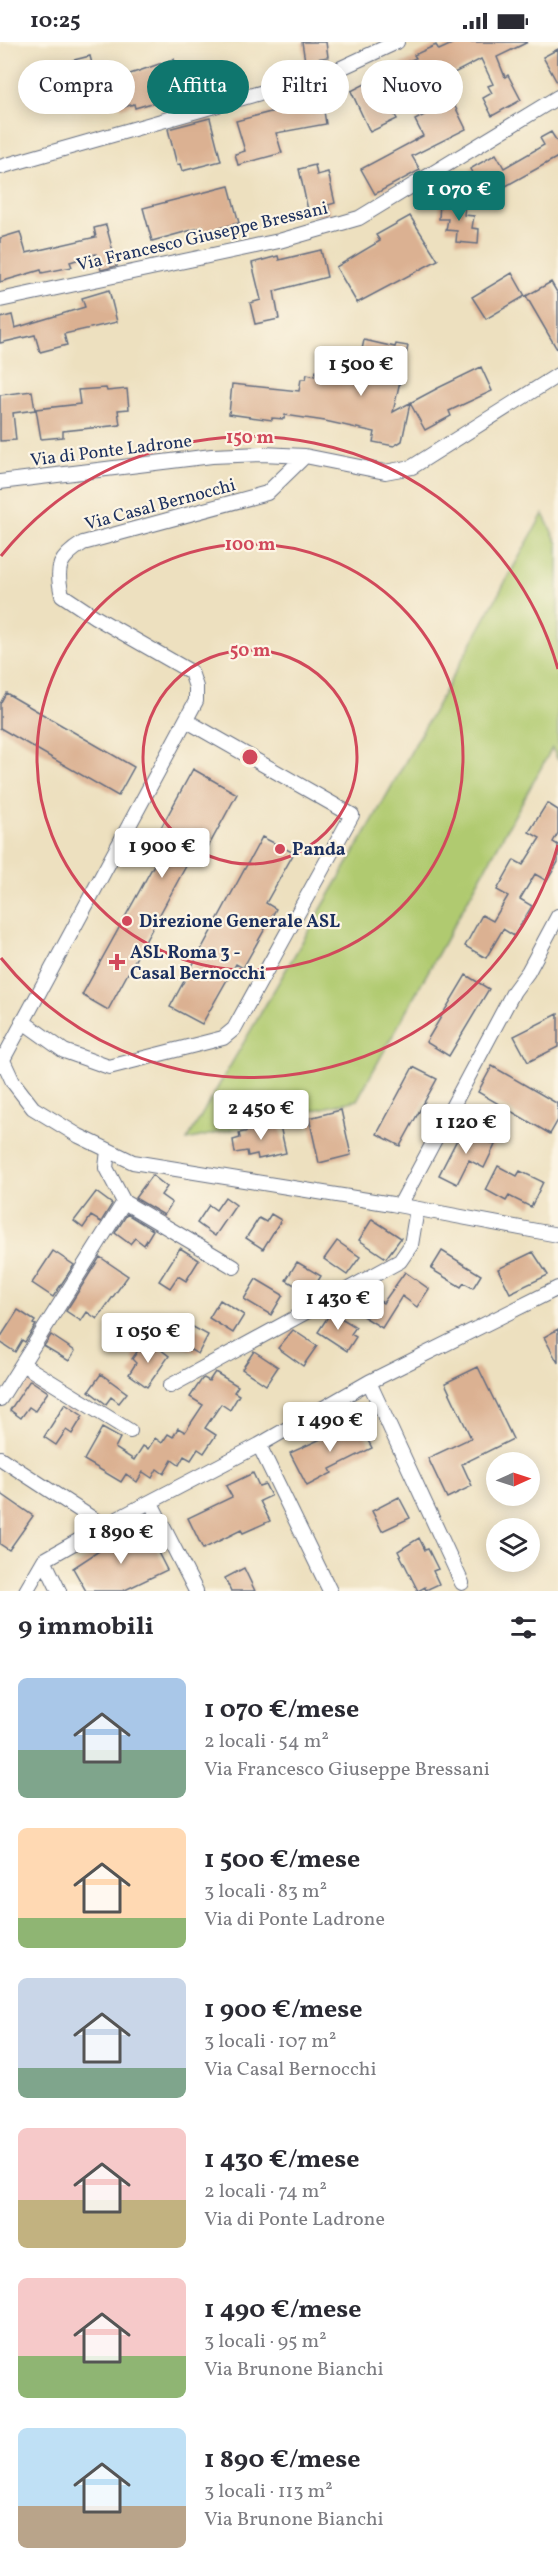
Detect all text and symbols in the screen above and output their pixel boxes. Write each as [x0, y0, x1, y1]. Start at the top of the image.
text: 10:25 [30, 6, 81, 37]
chip: Compra [18, 60, 135, 114]
chip: Affitta [147, 60, 249, 114]
chip: Filtri [261, 60, 349, 114]
chip: Nuovo [361, 60, 463, 114]
pin: 1 070 € [404, 171, 514, 222]
text: 1 070 € [427, 176, 491, 204]
street label: Via Francesco Giuseppe Bressani [74, 196, 331, 279]
pin: 1 500 € [306, 346, 416, 397]
text: 1 500 € [328, 351, 394, 379]
text: 150 m [226, 426, 274, 451]
street label: Via di Ponte Ladrone [29, 429, 194, 474]
street label: Via Casal Bernocchi [82, 473, 239, 538]
text: 100 m [225, 533, 275, 558]
text: 50 m [230, 639, 270, 664]
centre of rings [240, 747, 260, 767]
pin: 1 900 € [107, 828, 217, 879]
text: 1 900 € [129, 833, 195, 861]
place label: Panda [292, 838, 346, 863]
marker: Panda [273, 842, 287, 856]
place label: Direzione Generale ASL [139, 910, 340, 935]
marker: Direzione Generale ASL [120, 914, 134, 928]
place label: ASL Roma 3 - Casal Bernocchi [130, 941, 266, 987]
marker: ASL Roma 3 - Casal Bernocchi [108, 953, 126, 971]
pin: 2 450 € [206, 1090, 316, 1141]
text: 2 450 € [228, 1095, 294, 1123]
pin: 1 120 € [411, 1104, 521, 1155]
text: 1 120 € [435, 1109, 497, 1137]
pin: 1 430 € [283, 1280, 393, 1331]
text: 1 430 € [306, 1285, 370, 1313]
pin: 1 050 € [93, 1313, 203, 1364]
text: 1 050 € [116, 1318, 180, 1346]
pin: 1 490 € [275, 1402, 385, 1453]
text: 1 490 € [297, 1407, 363, 1435]
north arrow [486, 1452, 540, 1506]
map controls [486, 1452, 540, 1572]
pin: 1 890 € [66, 1514, 176, 1565]
button: layers [486, 1518, 540, 1572]
text: 1 890 € [88, 1519, 154, 1547]
text: 9 immobili [18, 1609, 154, 1645]
icon: filters [507, 1611, 540, 1644]
text: 1 070 €/mese [204, 1692, 359, 1728]
icon: home [66, 1702, 138, 1774]
text: 2 locali · 54 m² [204, 1728, 329, 1756]
text: Via Francesco Giuseppe Bressani [204, 1756, 490, 1784]
text: 1 500 €/mese [204, 1842, 360, 1878]
icon: home [66, 1852, 138, 1924]
text: 3 locali · 83 m² [204, 1878, 327, 1906]
text: Via di Ponte Ladrone [204, 1906, 385, 1934]
text: 1 900 €/mese [204, 1992, 363, 2028]
icon: home [66, 2002, 138, 2074]
text: 3 locali · 107 m² [204, 2028, 336, 2056]
text: Via Casal Bernocchi [204, 2056, 376, 2084]
text: 1 430 €/mese [204, 2142, 359, 2178]
icon: home [66, 2152, 138, 2224]
text: 2 locali · 74 m² [204, 2178, 327, 2206]
text: Via di Ponte Ladrone [204, 2206, 385, 2234]
text: 1 490 €/mese [204, 2292, 361, 2328]
icon: home [66, 2302, 138, 2374]
text: 3 locali · 95 m² [204, 2328, 327, 2356]
text: Via Brunone Bianchi [204, 2356, 384, 2384]
text: 1 890 €/mese [204, 2442, 361, 2478]
icon: home [66, 2452, 138, 2524]
text: 3 locali · 113 m² [204, 2478, 333, 2506]
text: Via Brunone Bianchi [204, 2506, 384, 2534]

